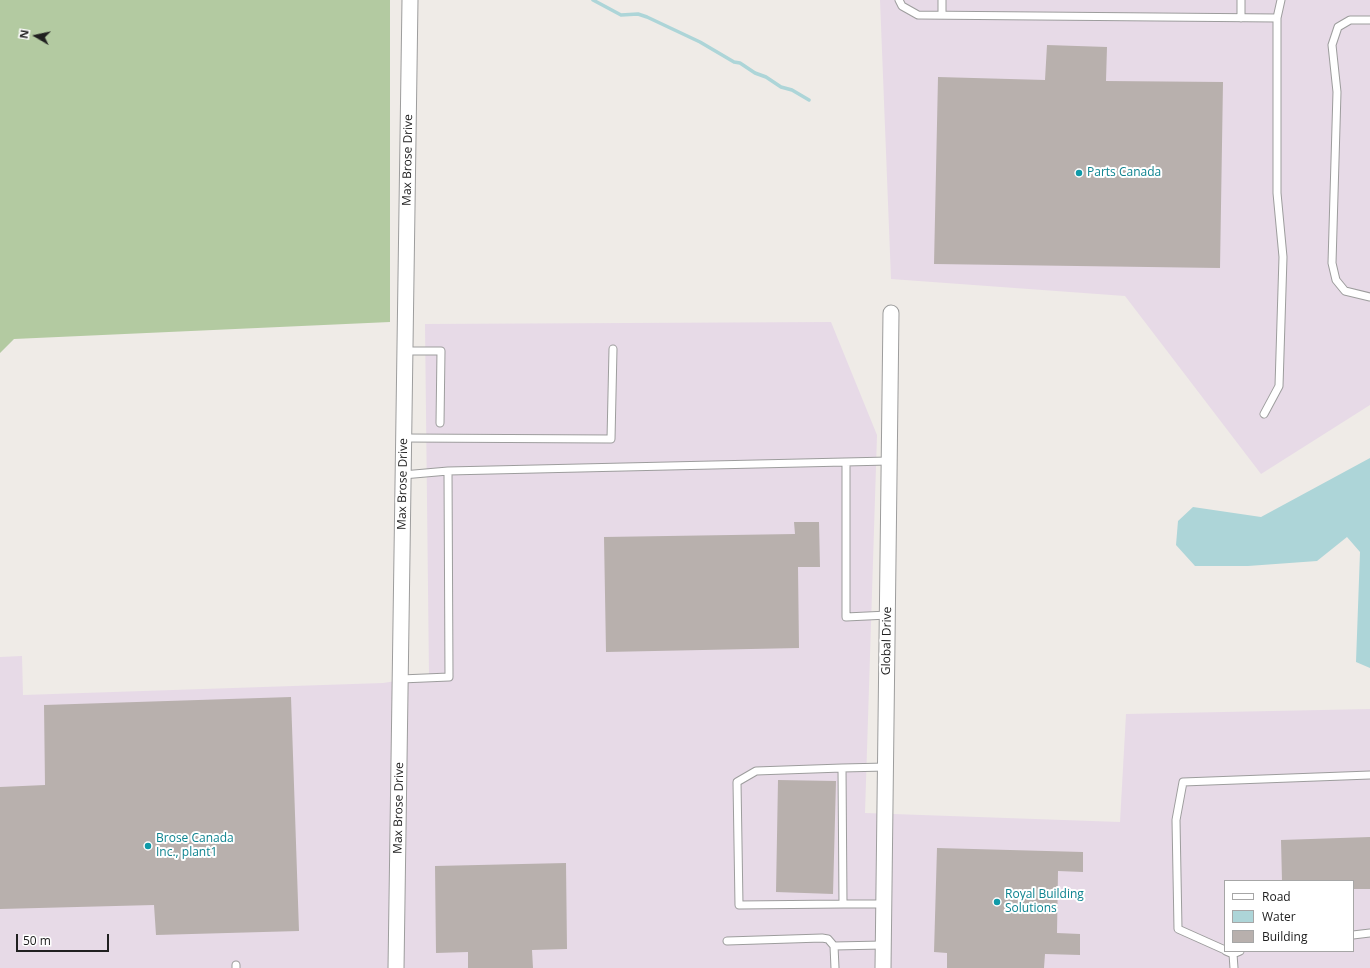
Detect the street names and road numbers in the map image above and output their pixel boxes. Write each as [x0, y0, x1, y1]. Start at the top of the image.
street label: Max Brose Drive [400, 114, 416, 206]
street label: Max Brose Drive [395, 438, 411, 530]
street label: Global Drive [879, 607, 895, 675]
street label: Max Brose Drive [391, 762, 407, 854]

